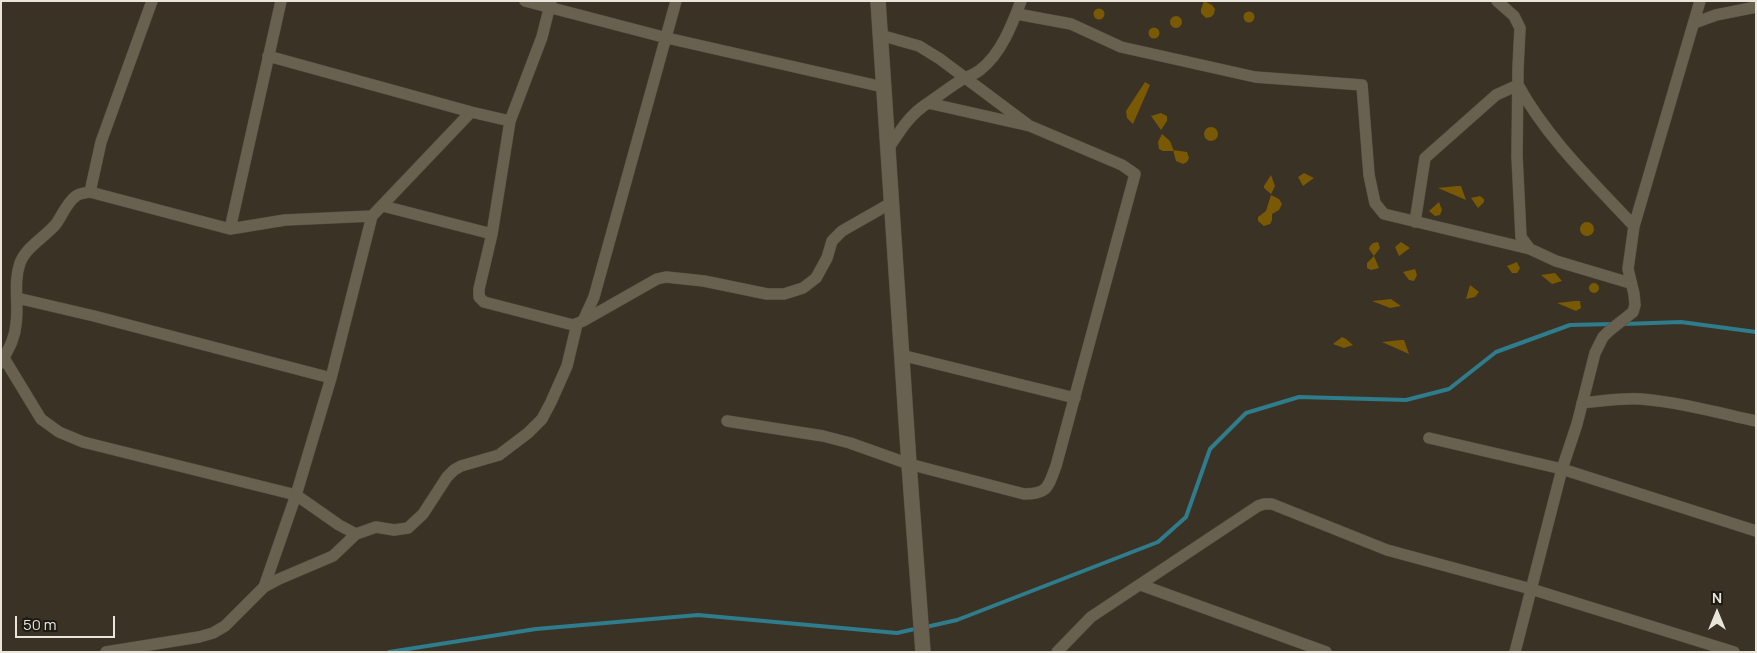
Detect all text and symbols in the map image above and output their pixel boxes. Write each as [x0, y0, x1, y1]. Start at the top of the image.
north arrow [1692, 588, 1742, 638]
text: N [1712, 588, 1722, 607]
scale bar [18, 606, 118, 638]
text: 50 m [23, 614, 57, 635]

